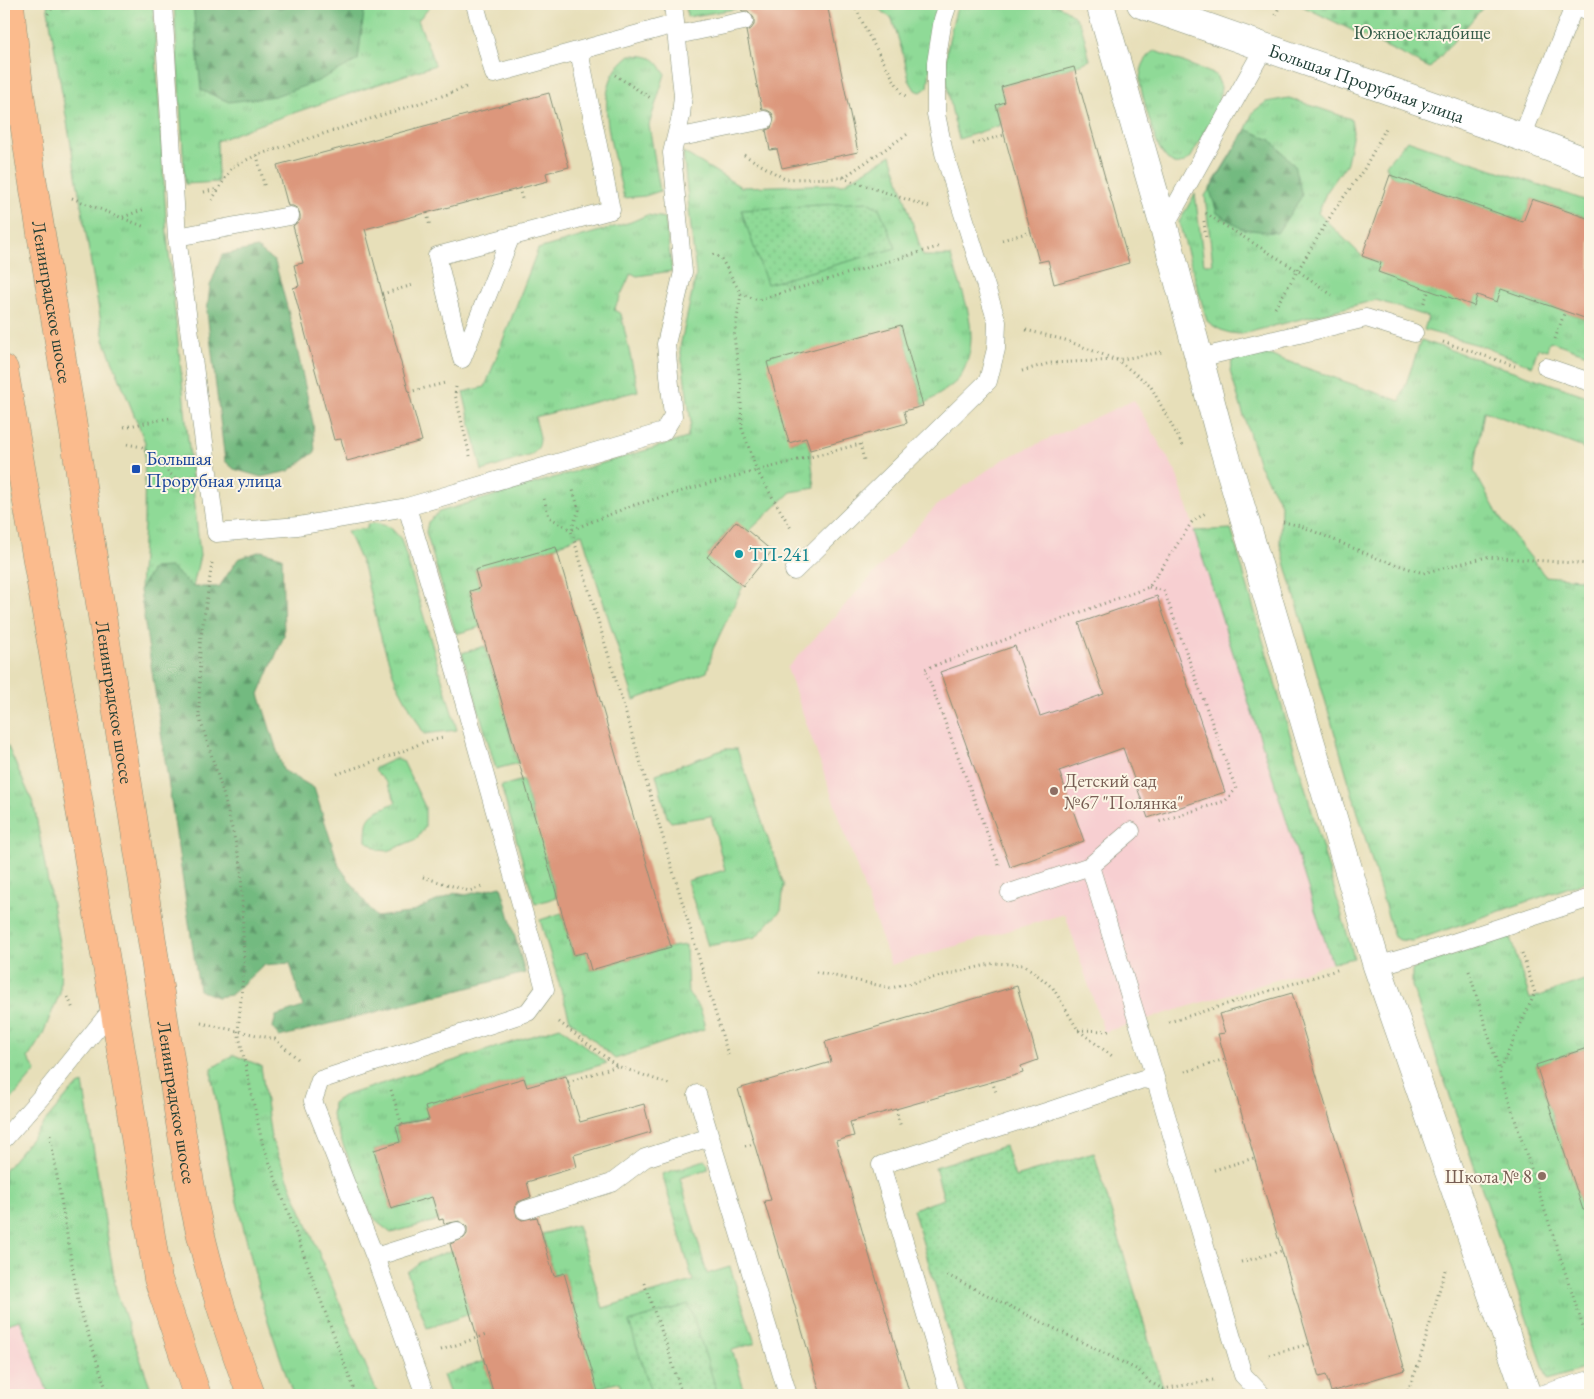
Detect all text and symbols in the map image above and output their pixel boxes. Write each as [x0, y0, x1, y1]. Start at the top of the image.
park label: Южное кладбище [1353, 20, 1491, 45]
street label: Большая Прорубная улица [1265, 38, 1468, 129]
street label: Ленинградское шоссе [26, 219, 78, 385]
place label: Большая Прорубная улица [146, 446, 282, 493]
marker: Большая Прорубная улица [130, 463, 142, 475]
place label: ТП-241 [749, 542, 810, 567]
marker: ТП-241 [733, 548, 745, 560]
street label: Ленинградское шоссе [90, 619, 139, 785]
place label: Детский сад №67 "Полянка" [1064, 768, 1184, 815]
marker: Детский сад №67 "Полянка" [1048, 785, 1060, 797]
street label: Ленинградское шоссе [151, 1019, 202, 1186]
place label: Школа № 8 [1445, 1164, 1532, 1189]
marker: Школа № 8 [1536, 1170, 1548, 1182]

